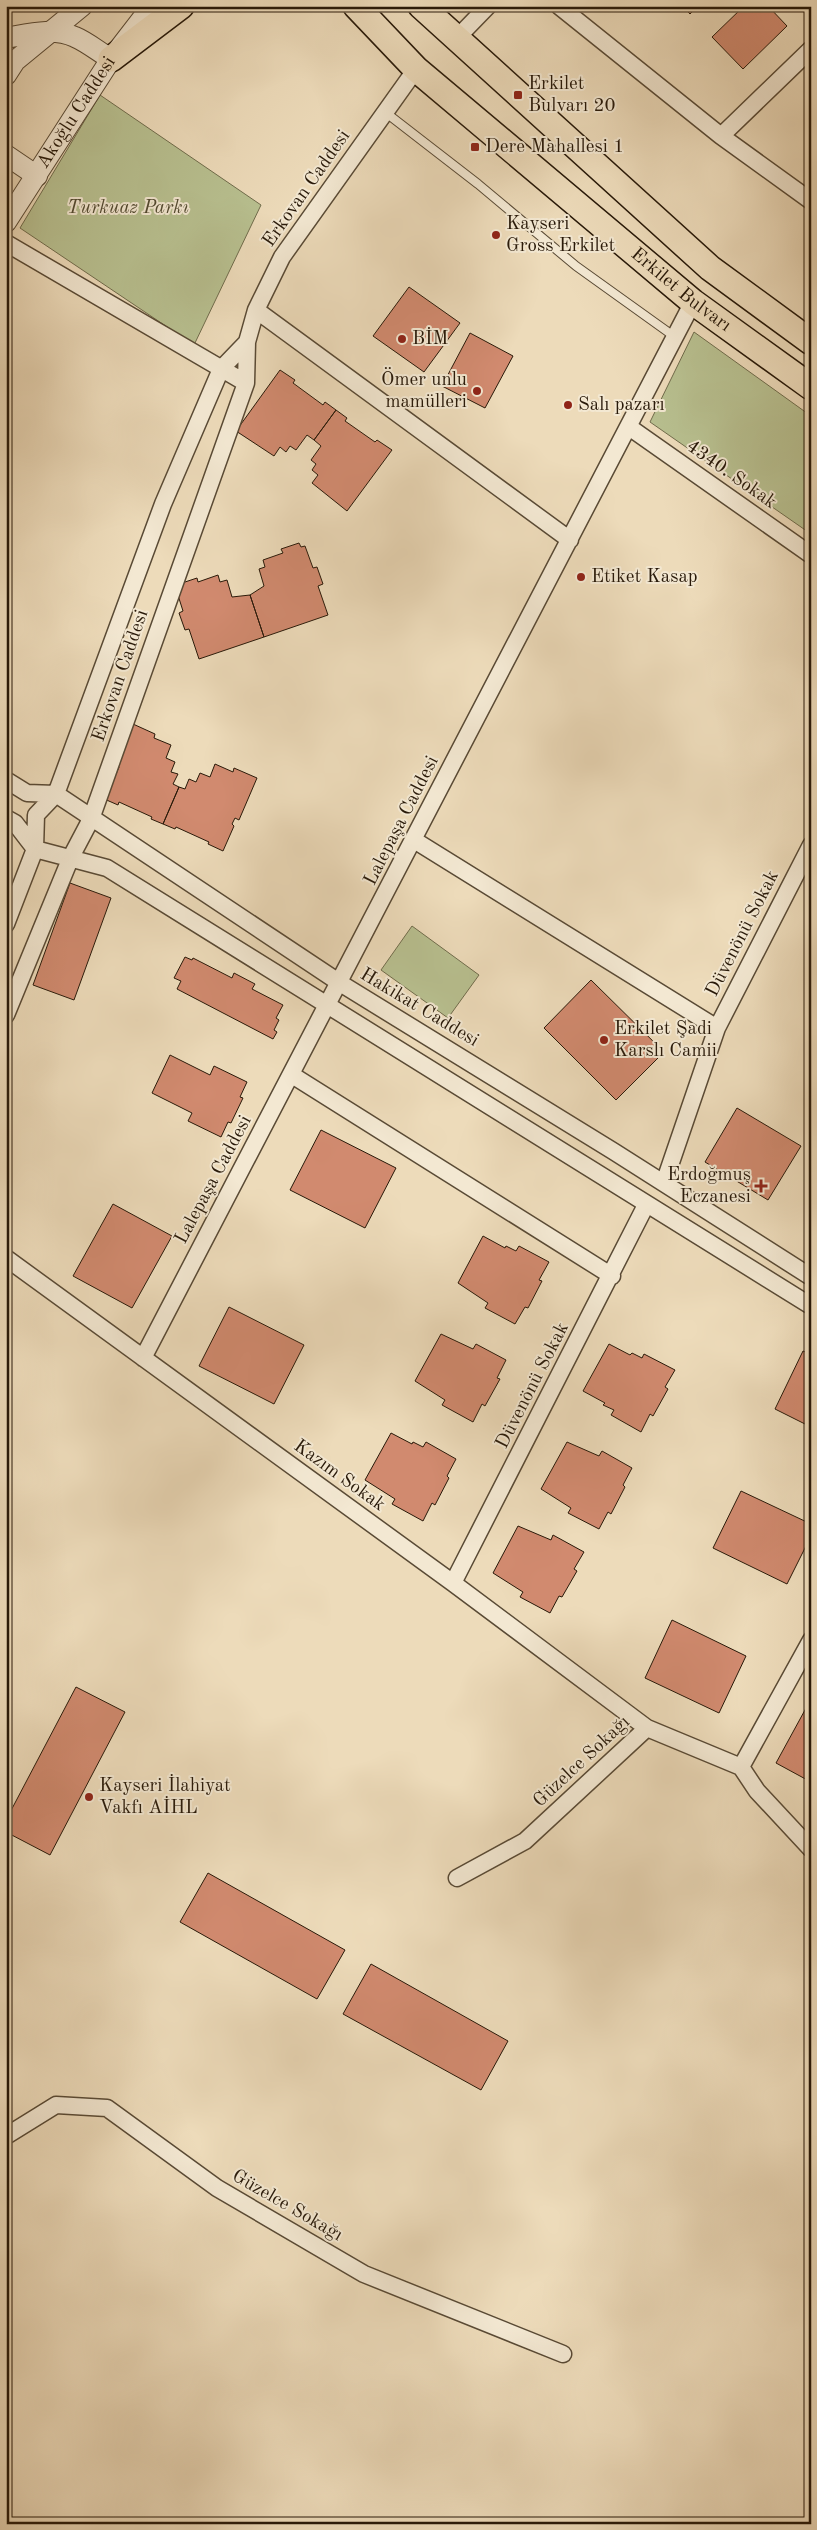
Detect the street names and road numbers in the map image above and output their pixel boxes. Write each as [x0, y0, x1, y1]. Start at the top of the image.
street label: Akoğlu Caddesi [34, 53, 119, 172]
street label: Erkovan Caddesi [260, 127, 354, 251]
street label: Erkilet Bulvarı [627, 245, 734, 335]
street label: 4340. Sokak [683, 437, 780, 513]
street label: Erkovan Caddesi [90, 608, 152, 744]
street label: Lalepaşa Caddesi [361, 753, 443, 889]
street label: Düvenönü Sokak [703, 868, 783, 1000]
street label: Hakikat Caddesi [356, 965, 482, 1051]
street label: Lalepaşa Caddesi [172, 1113, 256, 1247]
street label: Düvenönü Sokak [493, 1320, 573, 1452]
street label: Kazım Sokak [290, 1437, 388, 1515]
street label: Güzelce Sokağı [530, 1713, 634, 1811]
street label: Güzelce Sokağı [228, 2167, 346, 2245]

